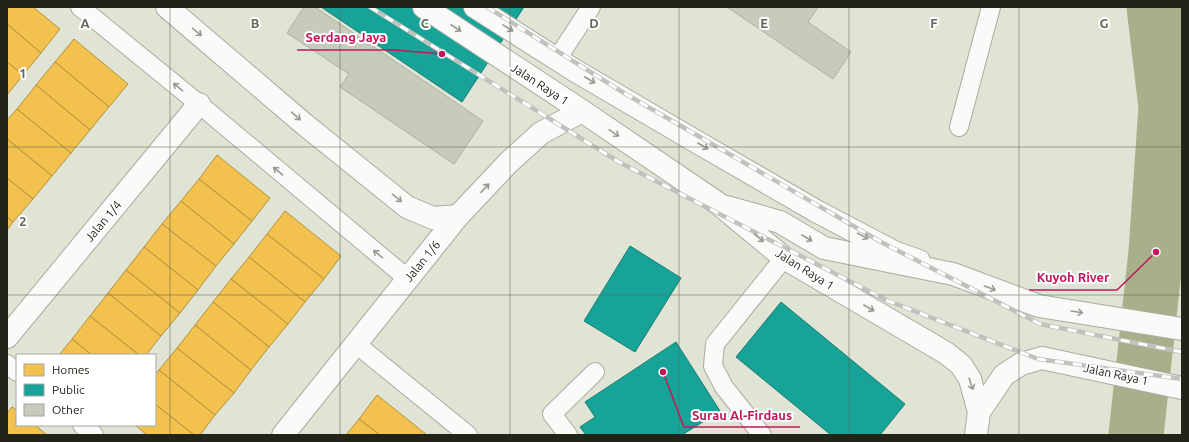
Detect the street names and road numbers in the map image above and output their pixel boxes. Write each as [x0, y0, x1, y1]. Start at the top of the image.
street label: Jalan Raya 1 [509, 61, 571, 107]
street label: Jalan 1/4 [82, 198, 124, 244]
street label: Jalan 1/6 [402, 238, 443, 284]
street label: Jalan Raya 1 [774, 246, 836, 292]
street label: Jalan Raya 1 [1082, 361, 1150, 387]

